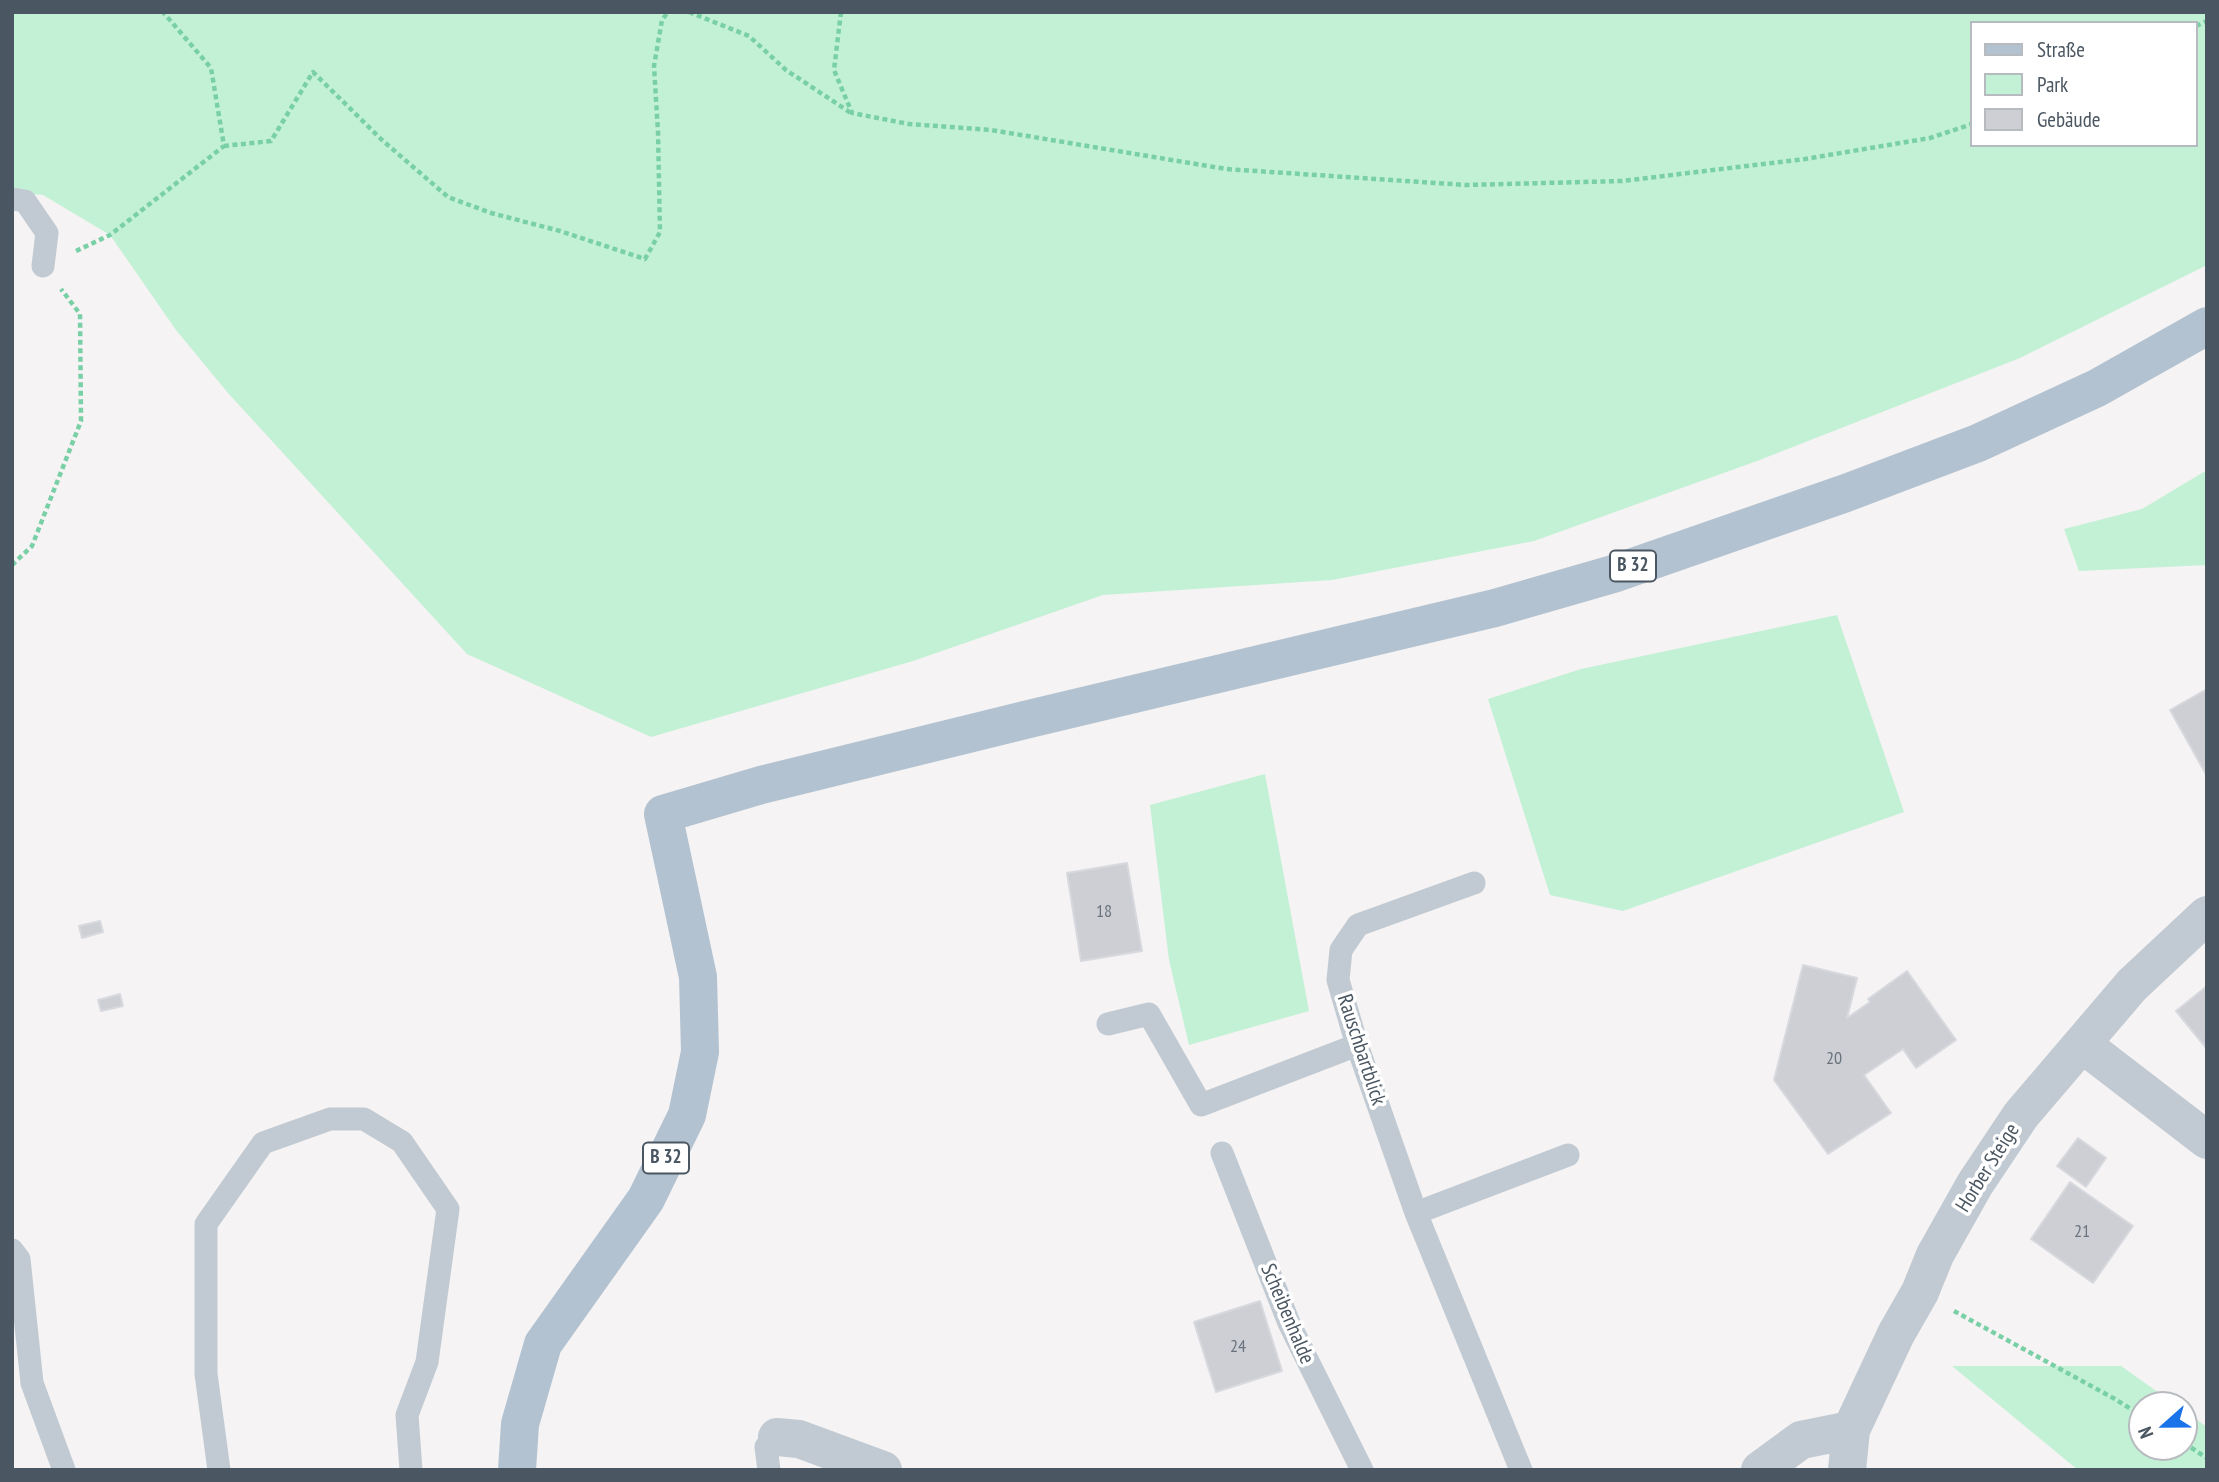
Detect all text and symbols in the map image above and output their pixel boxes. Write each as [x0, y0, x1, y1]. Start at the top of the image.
legend [1970, 21, 2198, 147]
text: Straße [2037, 36, 2085, 63]
text: Park [2037, 71, 2068, 98]
text: Gebäude [2037, 106, 2100, 133]
road number: B 32 [1610, 551, 1656, 582]
house number: 18 [1096, 901, 1112, 923]
street label: Rauschbartblick [1331, 991, 1391, 1109]
house number: 20 [1826, 1048, 1842, 1070]
street label: Horber Steige [1951, 1119, 2025, 1217]
road number: B 32 [643, 1142, 689, 1174]
house number: 21 [2074, 1221, 2090, 1243]
street label: Scheibenhalde [1255, 1260, 1319, 1368]
house number: 24 [1230, 1336, 1246, 1358]
north arrow [2128, 1391, 2198, 1461]
text: N [2132, 1424, 2158, 1442]

